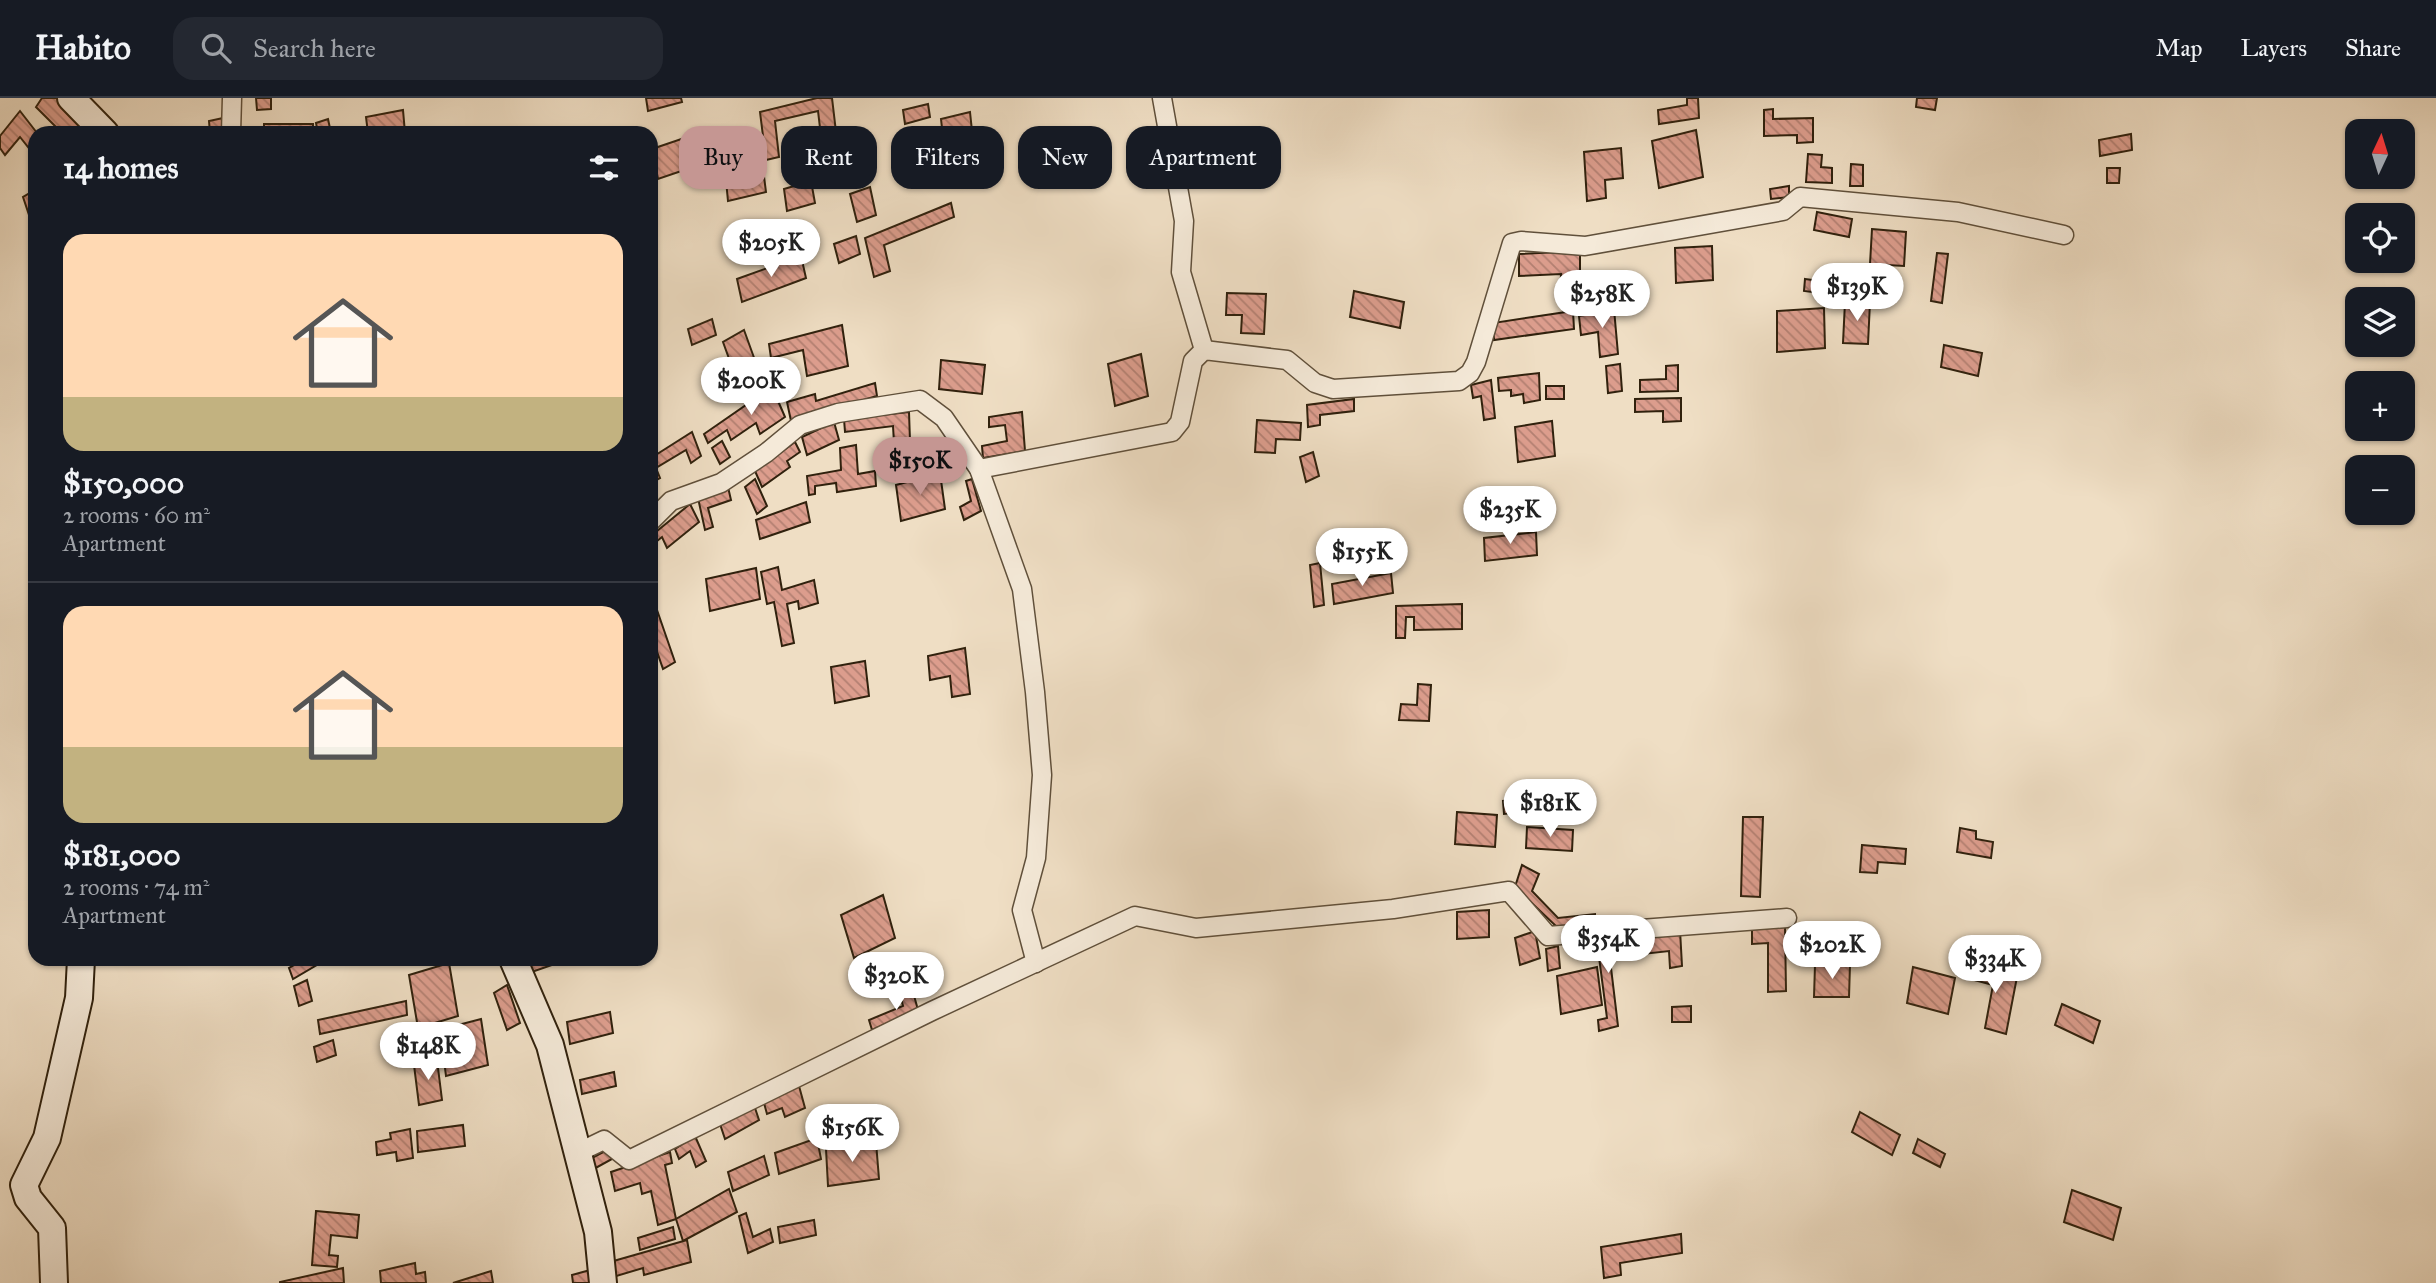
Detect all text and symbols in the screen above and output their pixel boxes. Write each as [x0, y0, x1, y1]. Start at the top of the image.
search box [173, 17, 663, 80]
text: Habito [35, 28, 131, 68]
icon: search [197, 29, 235, 67]
text: Search here [253, 32, 376, 64]
text: Map [2156, 33, 2203, 63]
text: Layers [2241, 33, 2307, 63]
text: Share [2345, 33, 2401, 63]
north arrow [2345, 119, 2415, 189]
map controls [2345, 119, 2415, 525]
chip: Buy [679, 126, 767, 189]
chip: Rent [781, 126, 877, 189]
chip: Filters [891, 126, 1004, 189]
chip: New [1018, 126, 1112, 189]
chip: Apartment [1126, 126, 1281, 189]
icon: filters [585, 149, 623, 187]
text: 14 homes [63, 150, 178, 186]
button: locate [2345, 203, 2415, 273]
pin: $205K [722, 220, 820, 279]
text: $205K [738, 228, 804, 256]
pin: $139K [1808, 264, 1906, 323]
pin: $258K [1553, 271, 1651, 330]
text: $139K [1827, 272, 1887, 300]
text: $258K [1570, 279, 1634, 307]
icon: home [280, 280, 406, 406]
button: layers [2345, 287, 2415, 357]
pin: $200K [702, 358, 800, 417]
text: $200K [717, 366, 785, 394]
button: + [2345, 371, 2415, 441]
pin: $150K [871, 438, 969, 497]
text: $150K [888, 446, 952, 474]
button: − [2345, 455, 2415, 525]
text: $150,000 [63, 465, 184, 501]
pin: $235K [1461, 486, 1559, 546]
text: $235K [1479, 495, 1541, 523]
text: 2 rooms · 60 m² [63, 501, 210, 529]
pin: $155K [1313, 528, 1411, 588]
text: Apartment [63, 529, 166, 557]
text: $155K [1332, 537, 1392, 565]
icon: home [280, 652, 406, 778]
pin: $181K [1501, 780, 1599, 839]
text: $181K [1520, 788, 1580, 816]
text: $181,000 [63, 837, 181, 873]
text: 2 rooms · 74 m² [63, 873, 209, 901]
text: Apartment [63, 901, 166, 929]
pin: $354K [1559, 916, 1657, 975]
pin: $202K [1783, 922, 1881, 981]
text: $354K [1577, 924, 1639, 952]
text: $202K [1799, 930, 1865, 958]
pin: $334K [1946, 936, 2044, 995]
text: $334K [1964, 944, 2026, 972]
pin: $320K [847, 953, 945, 1012]
text: $320K [864, 961, 928, 989]
pin: $148K [379, 1023, 477, 1082]
text: $148K [396, 1031, 460, 1059]
pin: $156K [803, 1104, 901, 1164]
text: $156K [821, 1113, 883, 1141]

